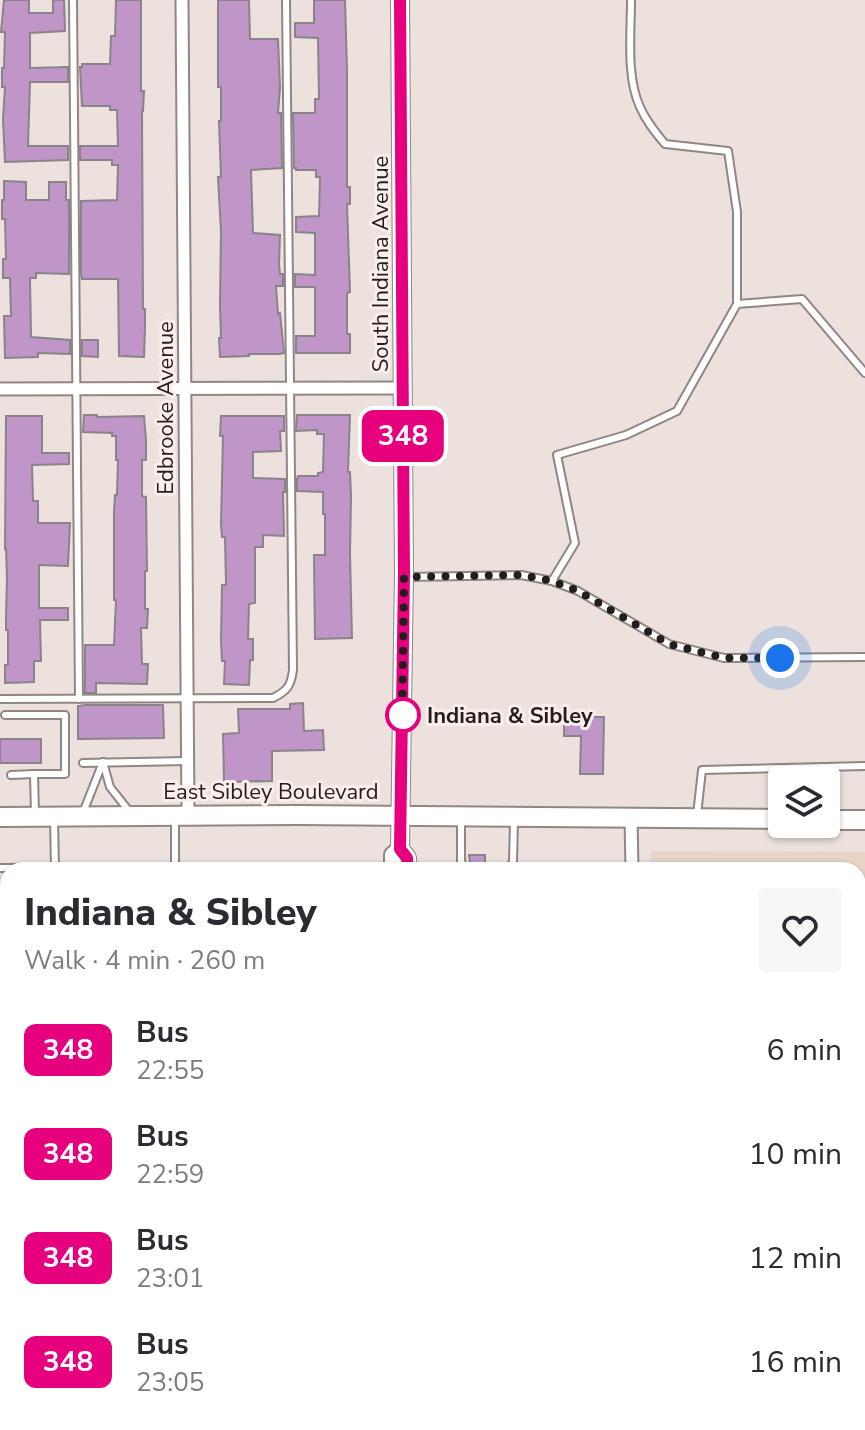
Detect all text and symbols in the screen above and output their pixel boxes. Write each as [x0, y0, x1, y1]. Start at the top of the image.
street label: South Indiana Avenue [366, 156, 396, 372]
street label: Edbrooke Avenue [151, 321, 181, 495]
line badge: 348 [357, 410, 449, 462]
text: 348 [378, 417, 428, 455]
your location [760, 638, 800, 678]
marker: Indiana & Sibley [386, 698, 420, 732]
place label: Indiana & Sibley [427, 701, 593, 731]
map controls [768, 766, 840, 838]
button: layers [768, 766, 840, 838]
street label: East Sibley Boulevard [163, 777, 379, 807]
text: Indiana & Sibley [24, 887, 317, 938]
button: heart [758, 888, 842, 972]
text: Walk · 4 min · 260 m [24, 943, 265, 978]
text: Bus [136, 1012, 189, 1053]
text: 6 min [767, 1030, 842, 1071]
text: 348 [43, 1031, 93, 1069]
text: 22:55 [136, 1053, 204, 1088]
text: Bus [136, 1116, 189, 1157]
text: 10 min [749, 1134, 842, 1175]
text: 348 [43, 1135, 93, 1173]
text: 22:59 [136, 1157, 204, 1192]
text: Bus [136, 1220, 189, 1261]
text: 12 min [749, 1238, 842, 1279]
text: 348 [43, 1239, 93, 1277]
text: 23:01 [136, 1261, 204, 1296]
text: Bus [136, 1324, 189, 1365]
text: 16 min [749, 1342, 842, 1383]
text: 348 [43, 1343, 93, 1381]
text: 23:05 [136, 1365, 204, 1400]

